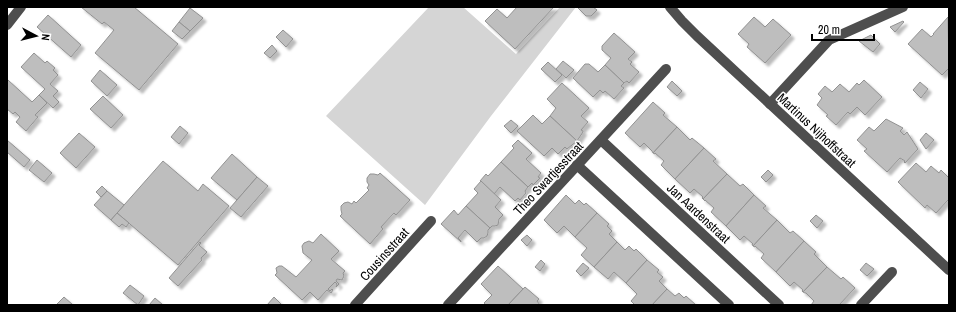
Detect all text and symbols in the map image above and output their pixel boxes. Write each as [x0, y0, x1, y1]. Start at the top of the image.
north arrow [16, 16, 56, 56]
scale bar [812, 16, 874, 42]
text: 20 m [818, 22, 840, 38]
text: N [39, 33, 53, 41]
street label: Martinus Nijhoffstraat [774, 89, 860, 171]
street label: Theo Swartjesstraat [510, 138, 587, 219]
street label: Jan Aardenstraat [663, 180, 734, 247]
street label: Cousinsstraat [356, 224, 413, 284]

